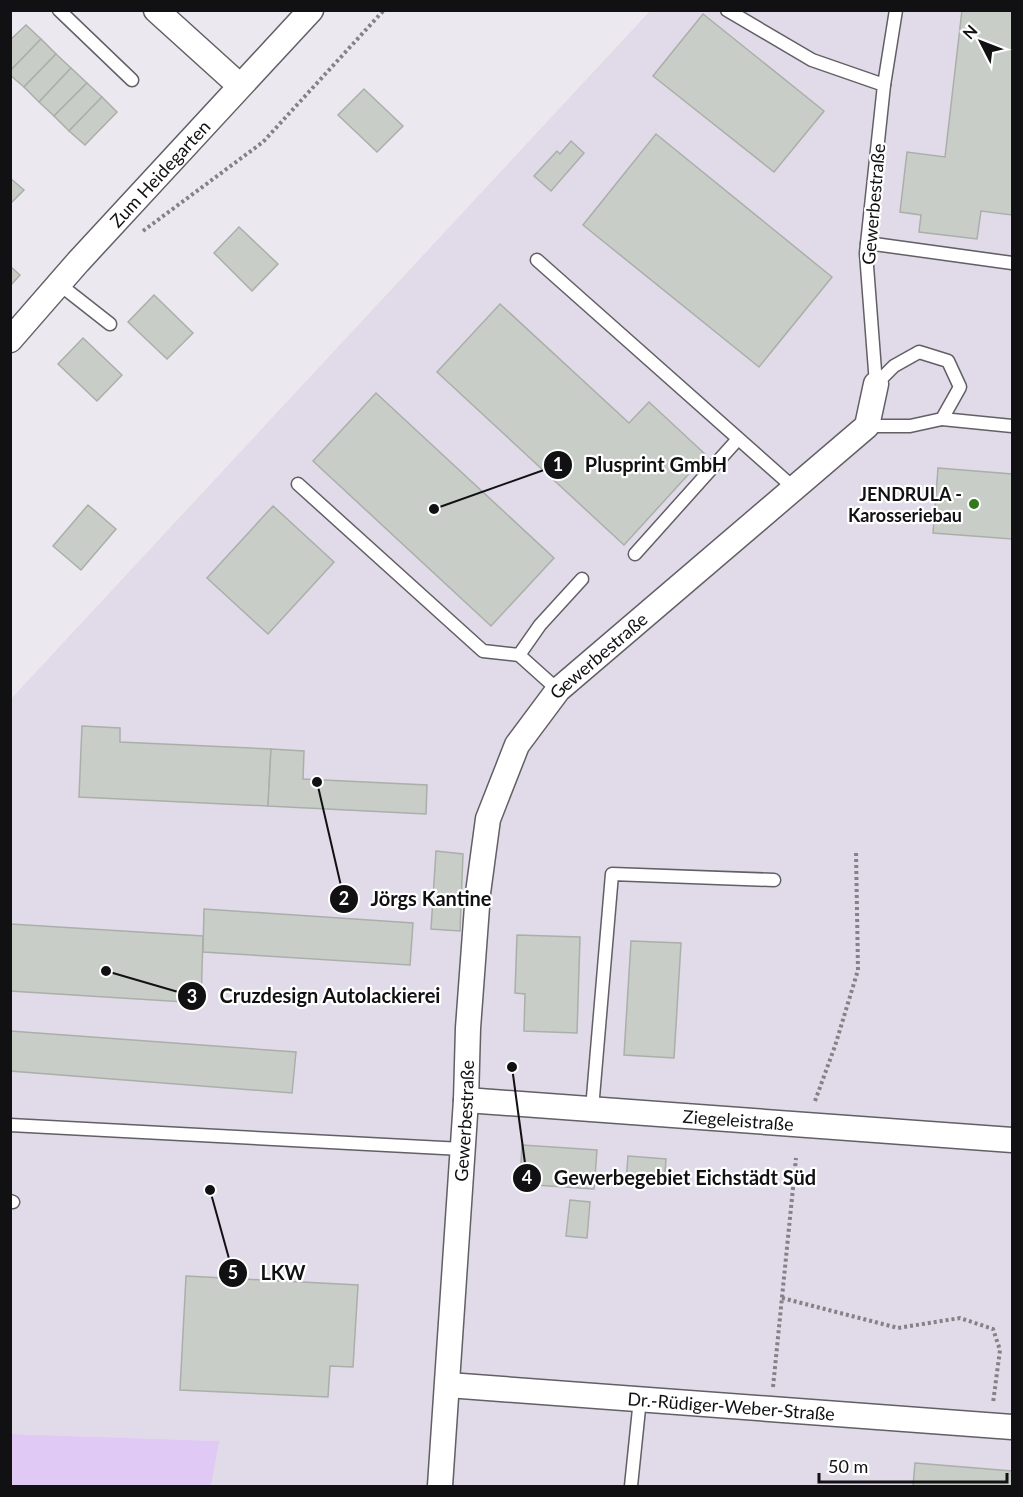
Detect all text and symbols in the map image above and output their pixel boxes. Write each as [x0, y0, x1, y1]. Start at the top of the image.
north arrow [951, 12, 1011, 72]
text: N [958, 21, 981, 43]
street label: Zum Heidegarten [105, 115, 215, 232]
street label: Gewerbestraße [857, 142, 889, 266]
callout: Plusprint GmbH [543, 446, 739, 484]
text: Plusprint GmbH [585, 452, 727, 476]
text: 1 [553, 453, 563, 475]
place label: JENDRULA - Karosseriebau [848, 483, 962, 526]
marker: JENDRULA - Karosseriebau [967, 497, 981, 511]
street label: Gewerbestraße [544, 608, 652, 703]
callout: Jörgs Kantine [329, 880, 504, 918]
text: Jörgs Kantine [370, 886, 492, 910]
text: 2 [339, 887, 349, 909]
callout: Cruzdesign Autolackierei [177, 977, 453, 1015]
text: Cruzdesign Autolackierei [220, 983, 440, 1007]
text: 3 [187, 985, 197, 1007]
street label: Gewerbestraße [450, 1060, 478, 1182]
street label: Ziegeleistraße [682, 1105, 794, 1135]
callout: Gewerbegebiet Eichstädt Süd [512, 1159, 828, 1197]
text: Gewerbegebiet Eichstädt Süd [554, 1165, 816, 1189]
text: 4 [522, 1166, 532, 1188]
callout: LKW [218, 1254, 318, 1292]
text: LKW [260, 1260, 306, 1284]
text: 5 [228, 1261, 238, 1283]
street label: Dr.-Rüdiger-Weber-Straße [627, 1387, 836, 1425]
scale bar [819, 1446, 1006, 1484]
text: 50 m [828, 1455, 868, 1477]

